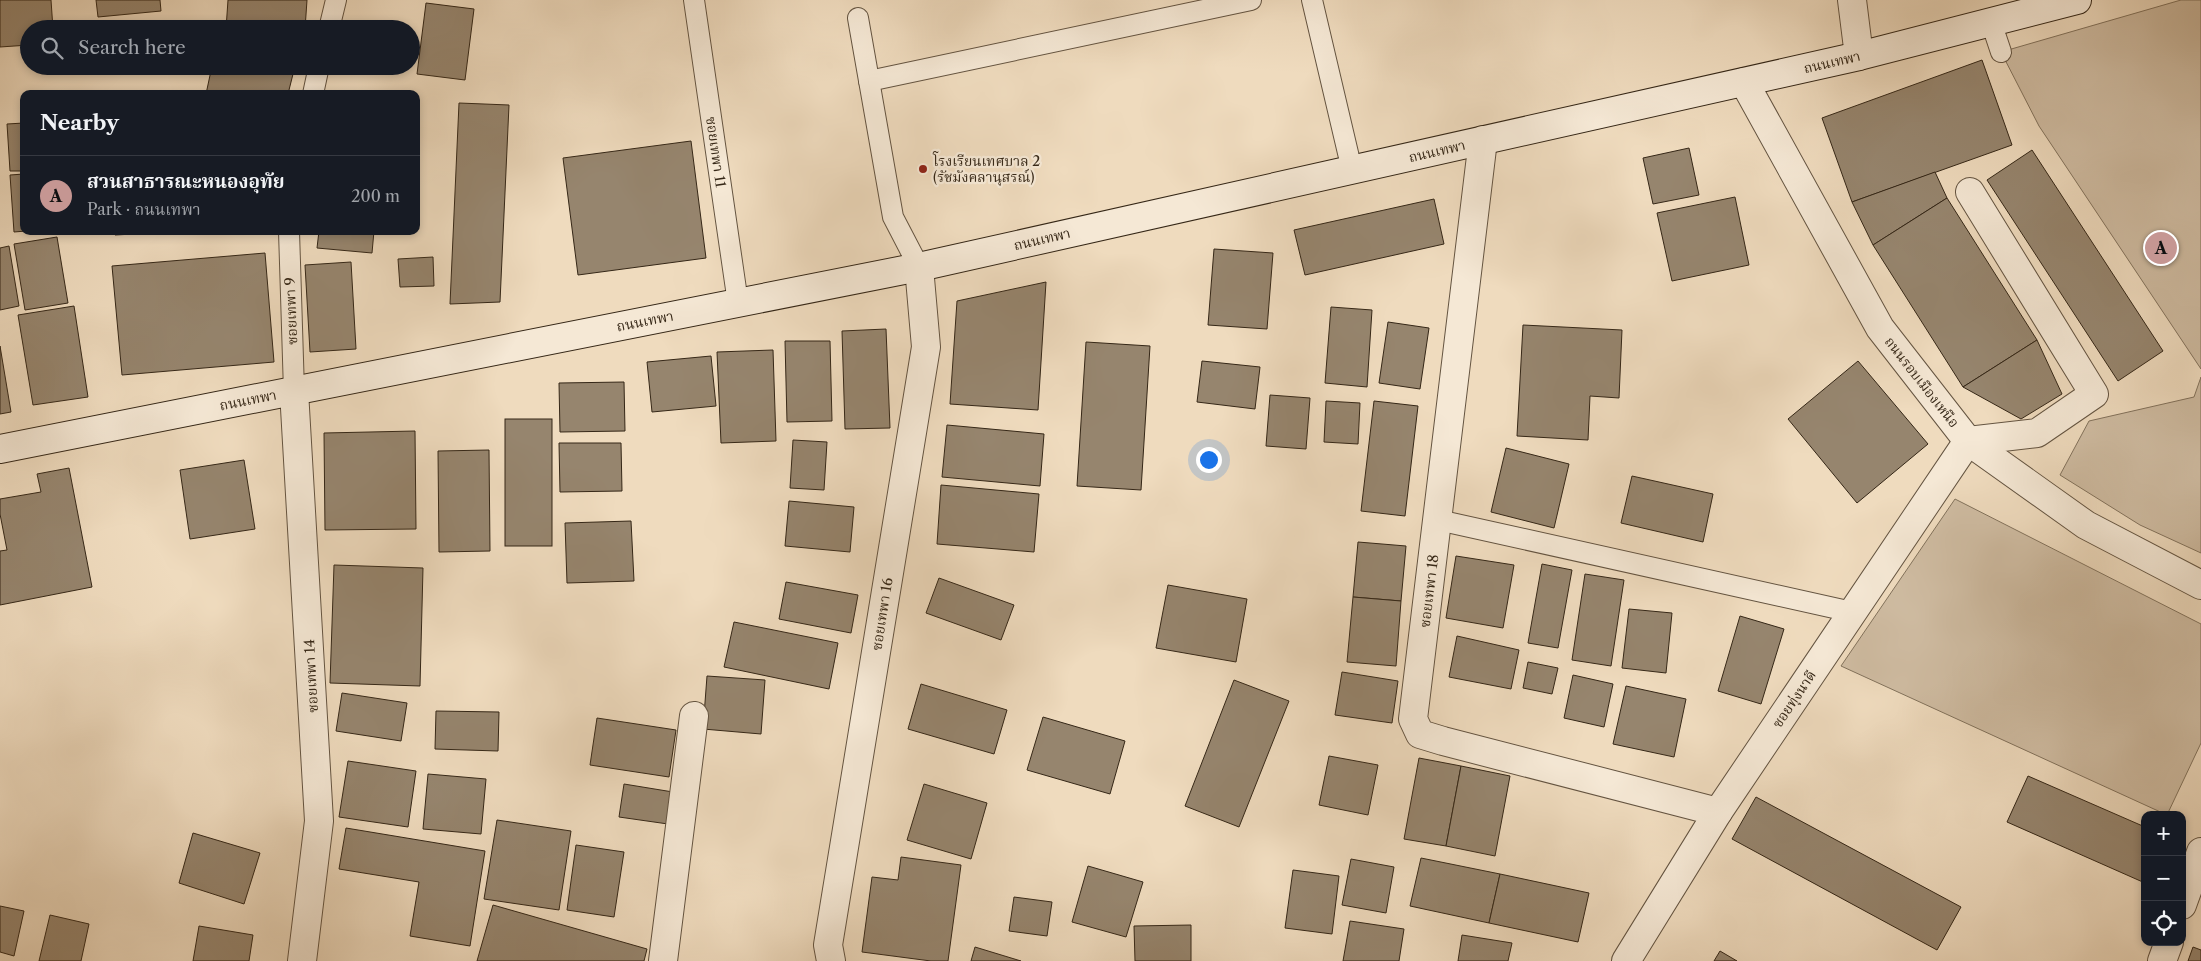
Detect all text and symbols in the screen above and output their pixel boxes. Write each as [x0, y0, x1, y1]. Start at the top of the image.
search box [20, 20, 420, 75]
icon: search [38, 34, 66, 62]
text: Search here [78, 36, 186, 59]
street label: ถนนเทพา [1802, 47, 1862, 77]
text: Nearby [40, 110, 119, 135]
street label: ซอยเทพา 11 [702, 115, 730, 189]
street label: ถนนเทพา [1407, 136, 1467, 166]
place label: โรงเรียนเทศบาล 2 (รัชมังคลานุสรณ์) [932, 151, 1040, 186]
marker: โรงเรียนเทศบาล 2 (รัชมังคลานุสรณ์) [917, 163, 929, 175]
text: สวนสาธารณะหนองอุทัย [87, 170, 285, 193]
text: A [50, 186, 62, 206]
text: 200 m [351, 186, 400, 206]
text: Park · ถนนเทพา [87, 199, 201, 219]
street label: ถนนเทพา [1012, 224, 1072, 254]
pin: A [2145, 229, 2177, 267]
street label: ซอยเทพา 9 [281, 277, 301, 345]
street label: ถนนเทพา [615, 307, 675, 335]
street label: ถนนรอบเมืองเหนือ [1881, 333, 1963, 431]
street label: ถนนเทพา [218, 386, 278, 414]
your location [1196, 447, 1222, 473]
street label: ซอยเทพา 18 [1416, 553, 1442, 629]
street label: ซอยเทพา 16 [867, 576, 897, 652]
street label: ซอยเทพา 14 [300, 639, 322, 713]
street label: ซอยทุ่งนาดี [1768, 667, 1820, 731]
map controls [2141, 811, 2186, 946]
button: + [2141, 811, 2186, 856]
button: − [2141, 856, 2186, 901]
button: locate [2141, 901, 2186, 946]

